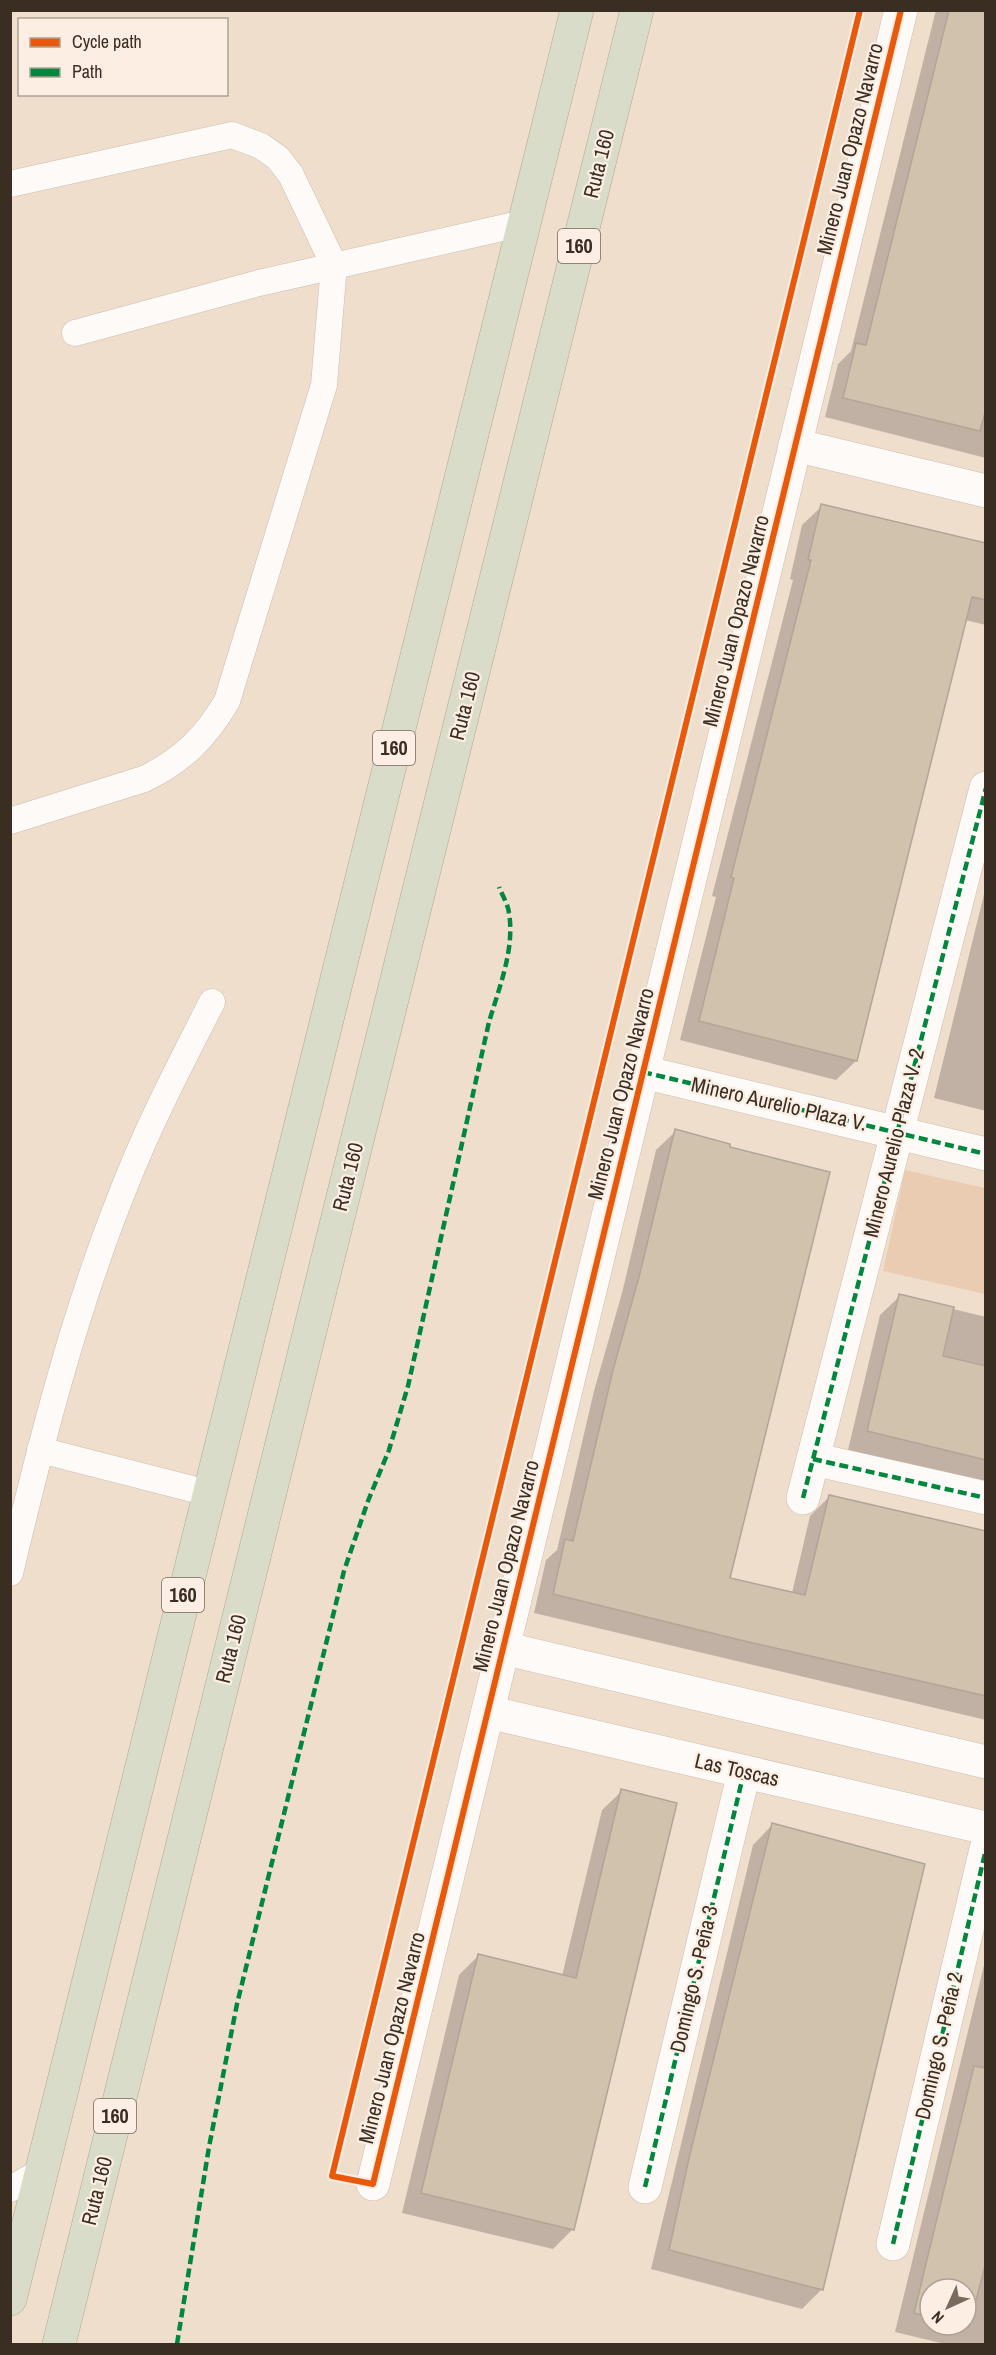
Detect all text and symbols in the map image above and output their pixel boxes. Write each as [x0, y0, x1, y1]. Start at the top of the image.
legend [18, 18, 228, 96]
text: Cycle path [72, 29, 142, 54]
street label: Minero Juan Opazo Navarro [809, 40, 890, 258]
text: Path [72, 59, 102, 84]
street label: Ruta 160 [576, 126, 621, 201]
road number: 160 [558, 229, 600, 263]
street label: Minero Juan Opazo Navarro [695, 512, 776, 730]
street label: Ruta 160 [442, 668, 487, 743]
road number: 160 [373, 731, 415, 765]
street label: Minero Juan Opazo Navarro [580, 985, 661, 1203]
street label: Minero Aurelio Plaza V. 2 [856, 1045, 931, 1240]
street label: Minero Aurelio Plaza V. [688, 1069, 870, 1138]
street label: Ruta 160 [325, 1139, 370, 1214]
street label: Minero Juan Opazo Navarro [465, 1457, 546, 1675]
road number: 160 [162, 1578, 204, 1612]
street label: Ruta 160 [208, 1611, 253, 1686]
street label: Las Toscas [692, 1746, 782, 1793]
street label: Domingo S. Peña 3 [662, 1902, 725, 2055]
street label: Minero Juan Opazo Navarro [351, 1929, 432, 2147]
street label: Domingo S. Peña 2 [907, 1969, 970, 2122]
road number: 160 [94, 2099, 136, 2133]
street label: Ruta 160 [74, 2153, 119, 2228]
north arrow [918, 2277, 978, 2337]
text: N [926, 2306, 949, 2329]

